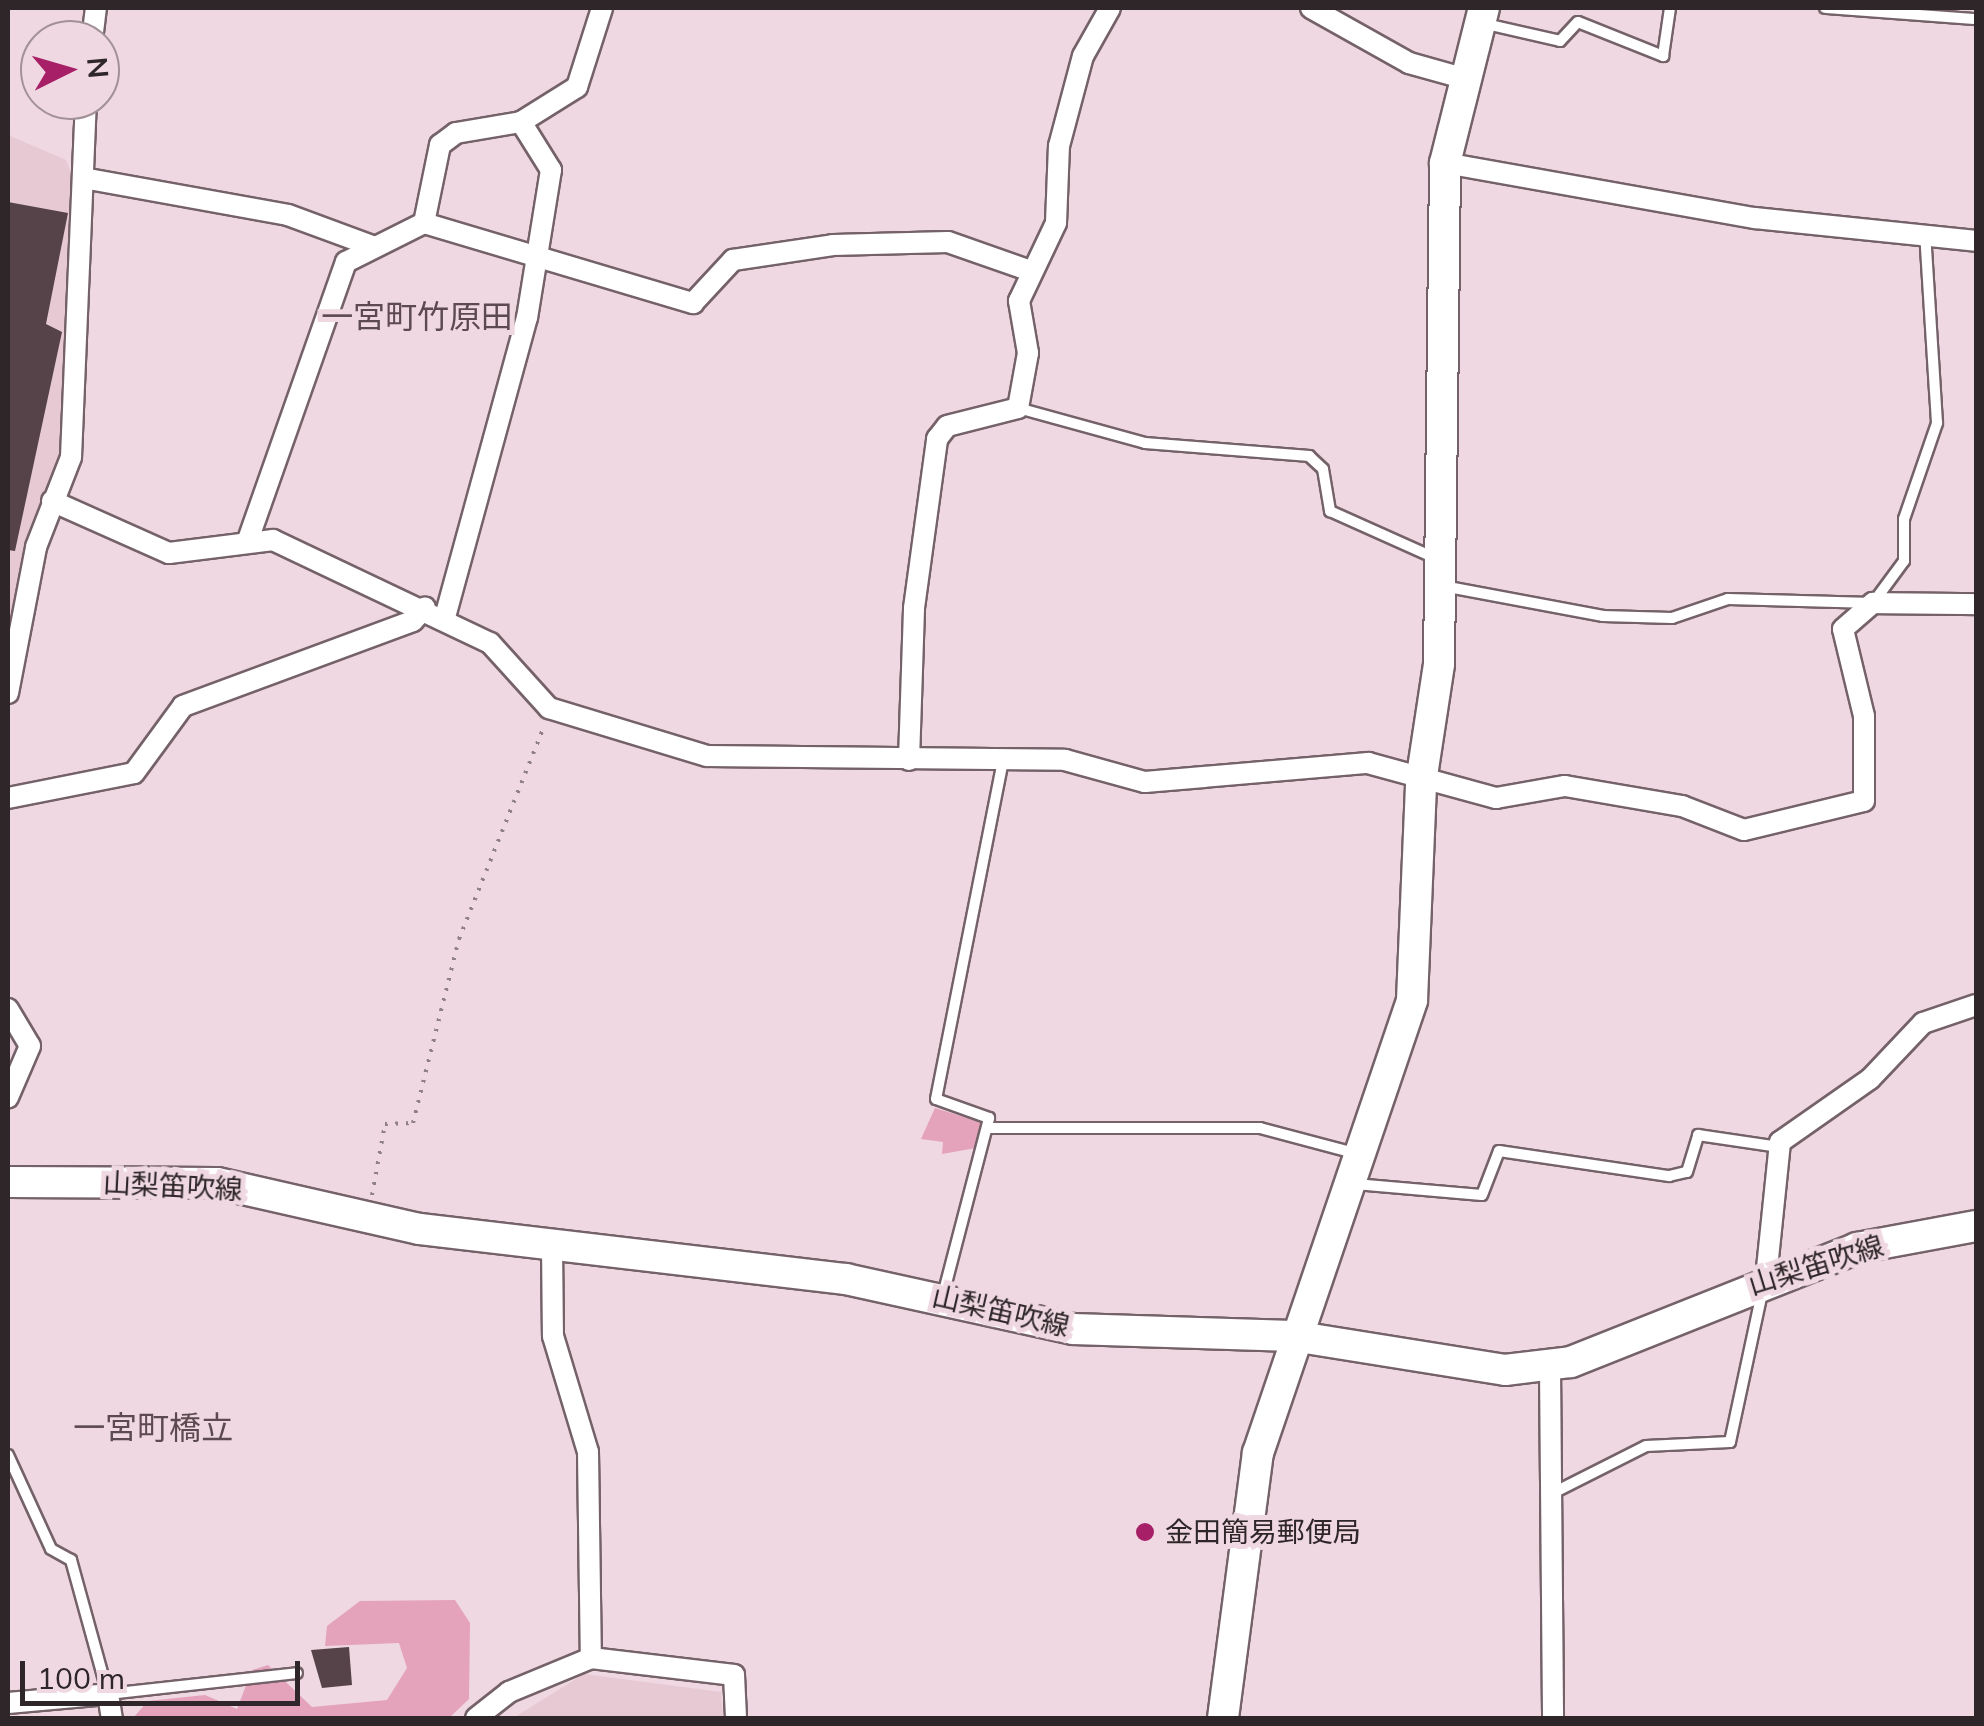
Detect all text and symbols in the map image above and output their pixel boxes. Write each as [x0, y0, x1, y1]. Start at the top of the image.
north arrow [20, 20, 120, 120]
text: N [80, 55, 117, 80]
district label: 一宮町竹原田 [321, 297, 513, 335]
street label: 山梨笛吹線 [102, 1166, 244, 1206]
street label: 山梨笛吹線 [1744, 1228, 1888, 1302]
street label: 山梨笛吹線 [929, 1279, 1073, 1343]
district label: 一宮町橋立 [73, 1408, 233, 1446]
place label: 金田簡易郵便局 [1165, 1515, 1361, 1549]
marker: 金田簡易郵便局 [1134, 1521, 1156, 1543]
scale bar [25, 1641, 305, 1703]
text: 100 m [37, 1659, 125, 1697]

